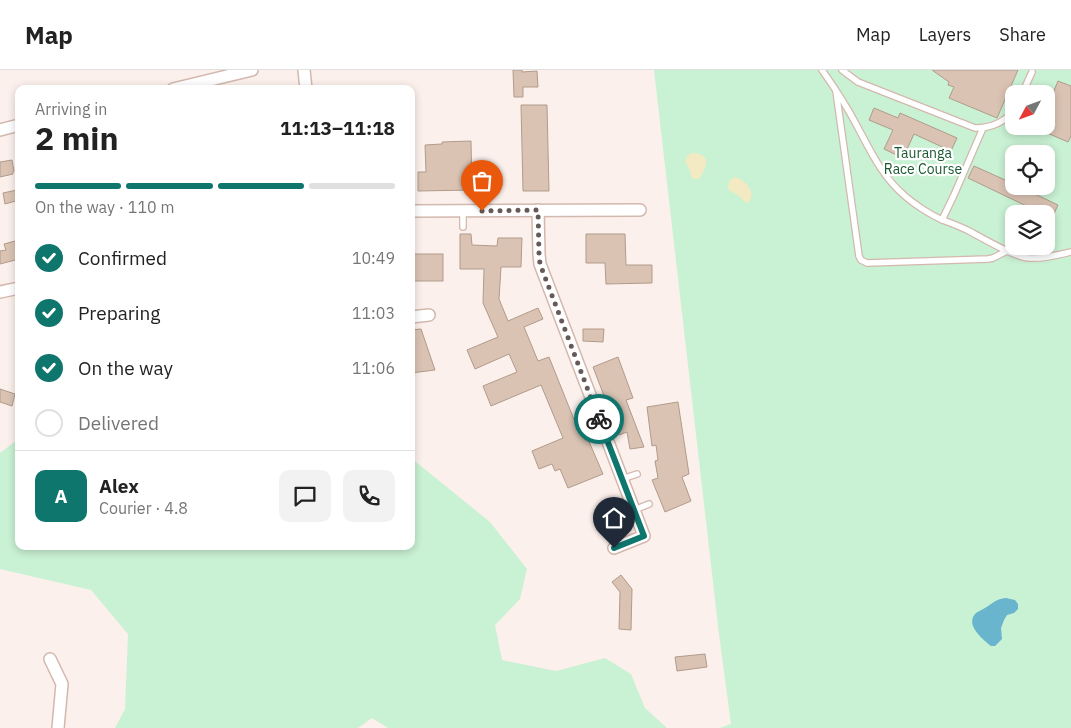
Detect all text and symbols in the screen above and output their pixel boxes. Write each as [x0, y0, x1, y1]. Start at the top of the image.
text: Map [25, 19, 73, 51]
text: Map [856, 23, 891, 46]
text: Layers [919, 23, 971, 46]
text: Share [999, 23, 1046, 46]
north arrow [1005, 85, 1055, 135]
map controls [1005, 85, 1055, 255]
text: Arriving in [35, 99, 107, 119]
text: 11:13–11:18 [280, 116, 395, 140]
text: 2 min [35, 117, 119, 159]
park label: Tauranga Race Course [884, 144, 962, 178]
button: locate [1005, 145, 1055, 195]
pin [461, 160, 503, 211]
icon: bag [468, 167, 496, 195]
text: On the way · 110 m [35, 197, 174, 217]
button: layers [1005, 205, 1055, 255]
icon: check [35, 244, 63, 272]
text: Confirmed [78, 246, 167, 270]
text: 10:49 [352, 248, 395, 268]
icon: check [35, 299, 63, 327]
text: Preparing [78, 301, 160, 325]
text: 11:03 [352, 303, 395, 323]
icon: check [35, 354, 63, 382]
text: On the way [78, 356, 173, 380]
text: 11:06 [352, 358, 395, 378]
courier [574, 394, 624, 444]
icon: bike [585, 405, 613, 433]
text: Delivered [78, 411, 159, 435]
button: chat [279, 470, 331, 522]
button: phone [343, 470, 395, 522]
text: Alex [99, 474, 139, 498]
text: A [54, 484, 68, 508]
pin [593, 497, 635, 548]
text: Courier · 4.8 [99, 498, 188, 518]
icon: home [600, 504, 628, 532]

